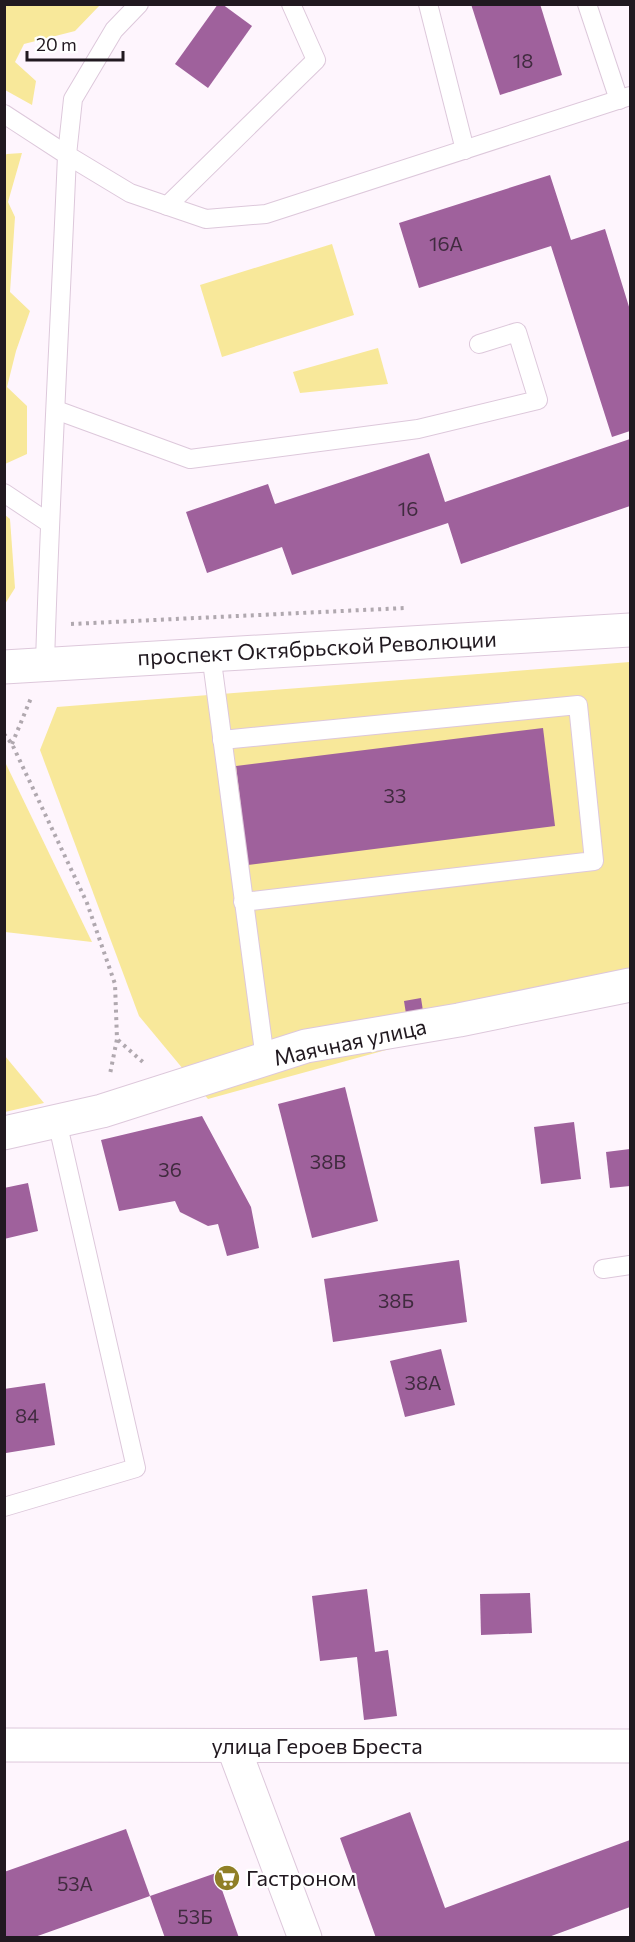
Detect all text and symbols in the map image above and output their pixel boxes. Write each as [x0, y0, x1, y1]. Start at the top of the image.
scale bar [27, 24, 123, 62]
text: 20 m [36, 33, 77, 55]
house number: 18 [513, 48, 533, 72]
house number: 16А [429, 231, 463, 255]
house number: 16 [398, 496, 418, 520]
street label: проспект Октябрьской Революции [137, 625, 497, 670]
house number: 33 [384, 783, 406, 807]
street label: Маячная улица [271, 1012, 429, 1071]
house number: 38В [310, 1149, 346, 1173]
house number: 36 [158, 1157, 182, 1181]
house number: 38Б [378, 1288, 414, 1312]
house number: 38А [405, 1370, 442, 1394]
house number: 84 [15, 1403, 39, 1427]
street label: улица Героев Бреста [211, 1732, 423, 1759]
supermarket icon: Гастроном [212, 1863, 242, 1893]
place label: Гастроном [246, 1864, 356, 1891]
house number: 53А [57, 1871, 93, 1895]
house number: 53Б [177, 1904, 213, 1928]

